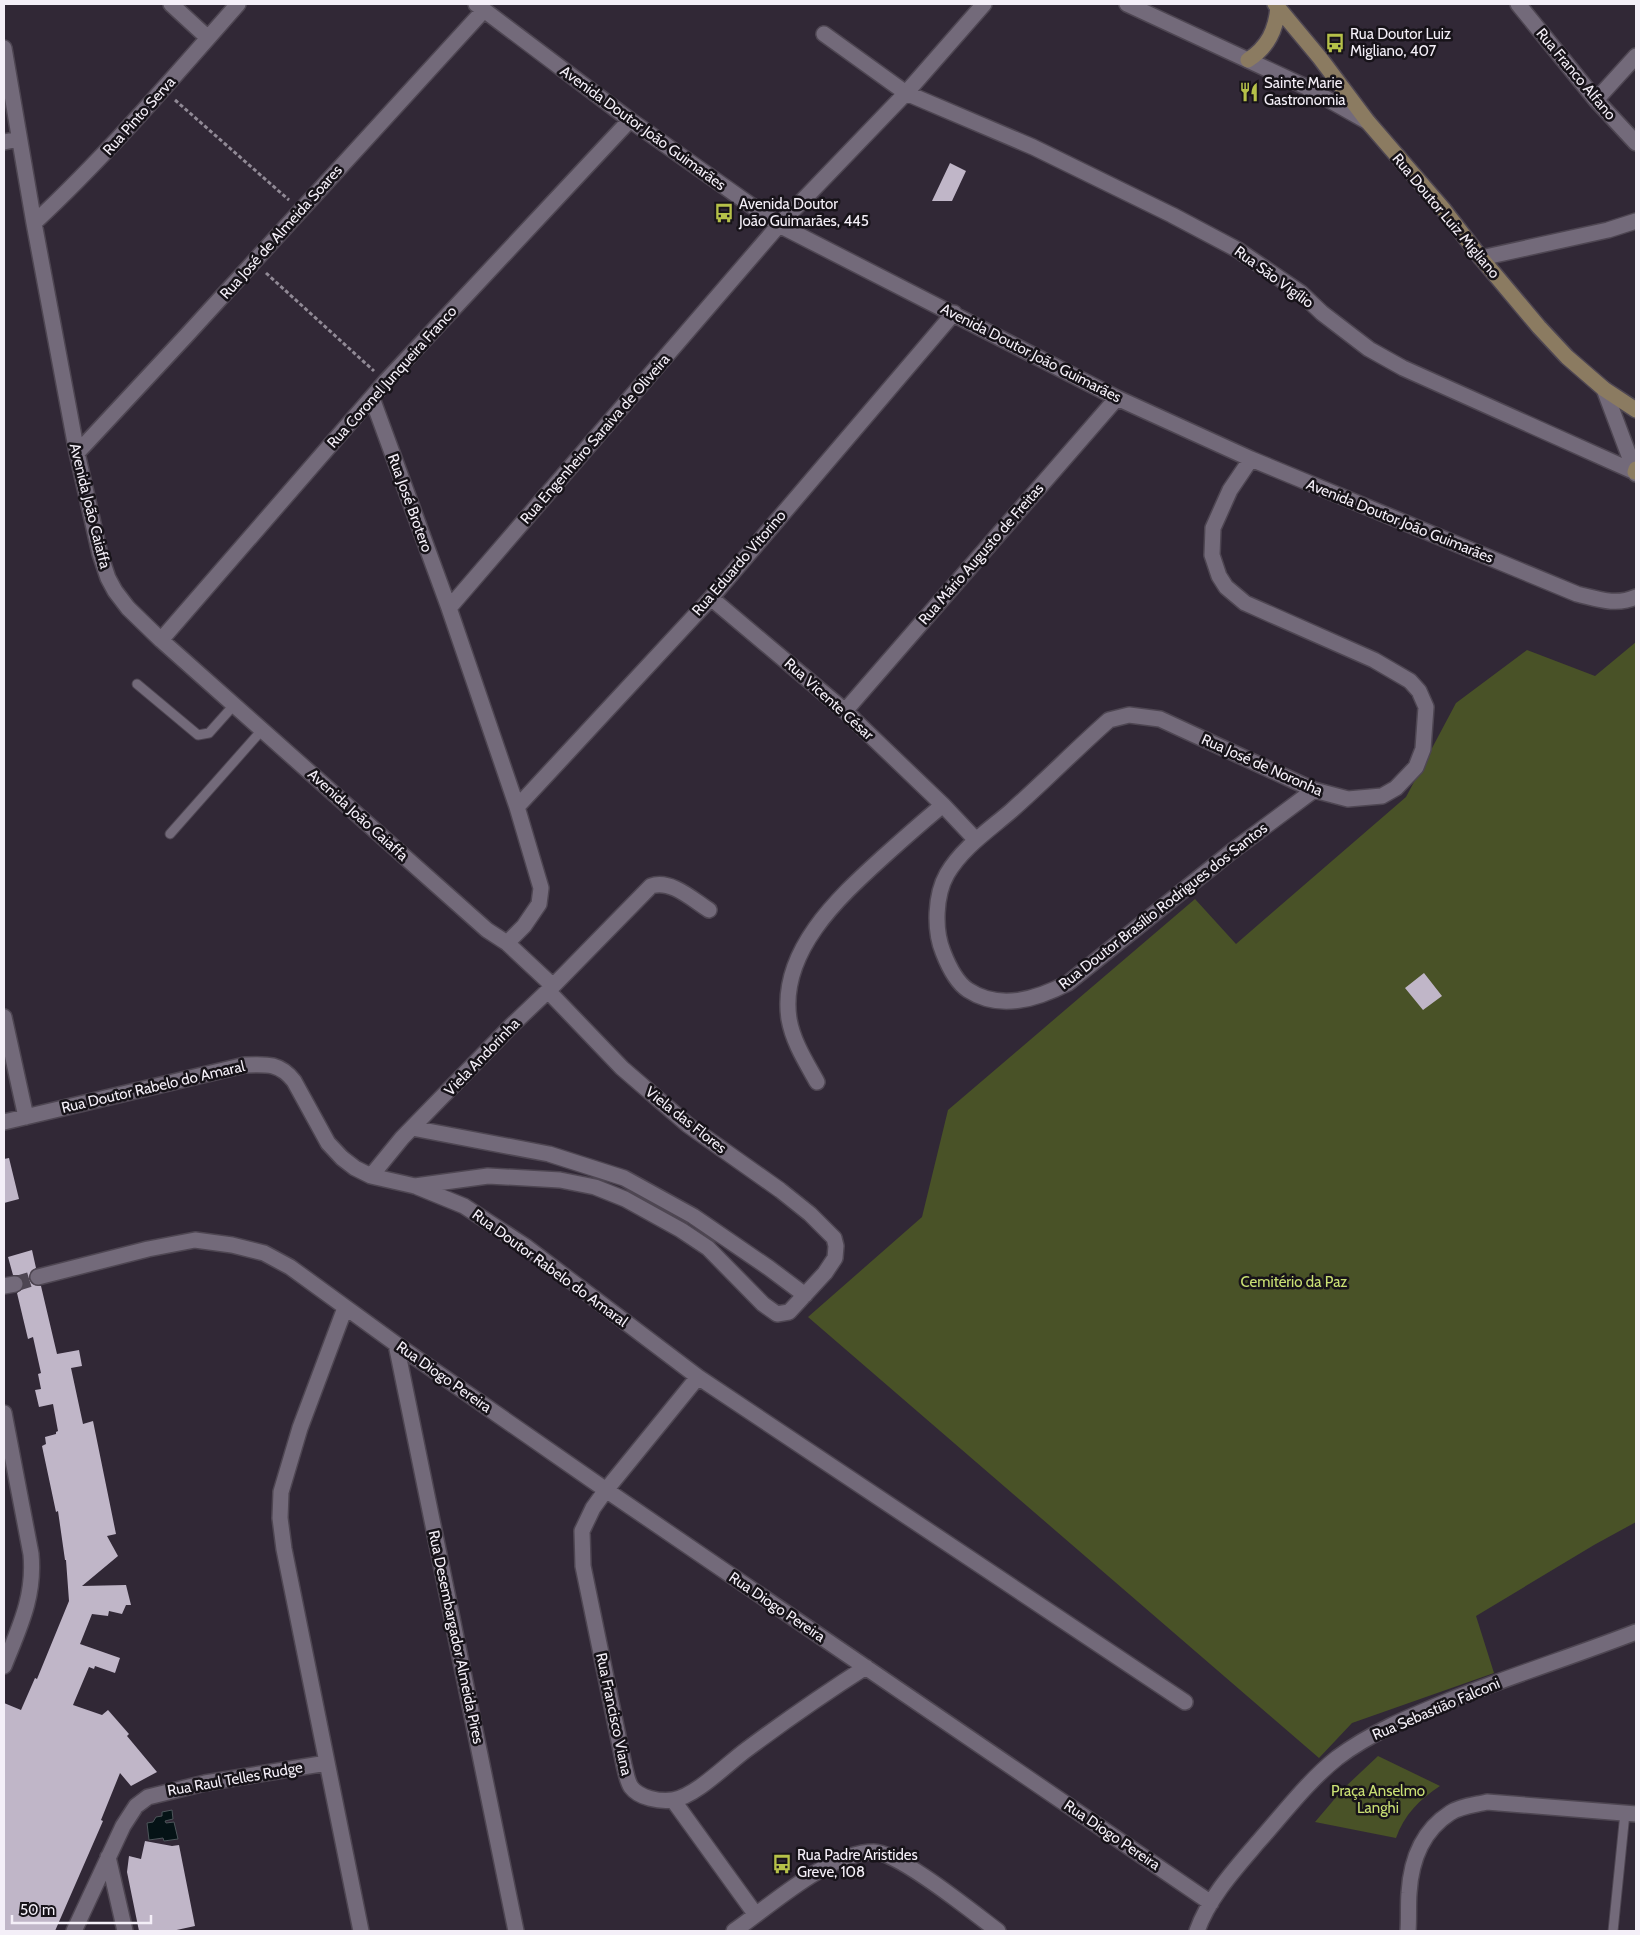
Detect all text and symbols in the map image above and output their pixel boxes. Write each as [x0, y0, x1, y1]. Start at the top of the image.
street label: Rua Franco Alfano [1532, 24, 1620, 124]
place label: Rua Doutor Luiz Migliano, 407 [1350, 25, 1451, 60]
bus stop icon: Rua Doutor Luiz Migliano, 407 [1324, 32, 1346, 54]
street label: Avenida Doutor João Guimarães [557, 62, 729, 194]
street label: Rua Pinto Serva [99, 72, 180, 159]
place label: Sainte Marie Gastronomia [1264, 74, 1346, 109]
restaurant icon: Sainte Marie Gastronomia [1238, 81, 1260, 103]
street label: Rua Doutor Luiz Migliano [1388, 150, 1504, 282]
street label: Rua José de Almeida Soares [216, 161, 346, 303]
place label: Avenida Doutor João Guimarães, 445 [738, 195, 869, 230]
bus stop icon: Avenida Doutor João Guimarães, 445 [713, 202, 735, 224]
street label: Rua São Vigílio [1231, 242, 1317, 312]
street label: Avenida Doutor João Guimarães [938, 300, 1124, 406]
street label: Rua Coronel Junqueira Franco [323, 302, 461, 452]
street label: Rua Engenheiro Saraiva de Oliveira [516, 350, 674, 528]
street label: Avenida João Caiaffa [66, 441, 114, 571]
street label: Rua José Brotero [384, 451, 436, 555]
street label: Avenida Doutor João Guimarães [1304, 475, 1496, 567]
street label: Rua Mário Augusto de Freitas [915, 480, 1047, 628]
street label: Rua Eduardo Vitorino [688, 507, 790, 619]
street label: Rua Vicente César [781, 654, 878, 744]
street label: Rua José de Noronha [1199, 730, 1326, 800]
street label: Avenida João Caiaffa [304, 765, 412, 865]
street label: Rua Doutor Brasílio Rodrigues dos Santos [1055, 819, 1271, 993]
street label: Viela Andorinha [441, 1014, 524, 1099]
street label: Rua Doutor Rabelo do Amaral [59, 1057, 247, 1117]
street label: Viela das Flores [642, 1083, 730, 1157]
street label: Rua Doutor Rabelo do Amaral [469, 1206, 632, 1331]
park label: Cemitério da Paz [1241, 1273, 1347, 1291]
street label: Rua Diogo Pereira [393, 1338, 496, 1417]
street label: Rua Desembargador Almeida Pires [425, 1528, 487, 1746]
street label: Rua Diogo Pereira [726, 1568, 829, 1646]
street label: Rua Francisco Viana [592, 1651, 636, 1778]
street label: Rua Sebastião Falconi [1370, 1674, 1502, 1744]
street label: Rua Raul Telles Rudge [166, 1758, 304, 1800]
park label: Praça Anselmo Langhi [1331, 1782, 1425, 1817]
street label: Rua Diogo Pereira [1061, 1796, 1164, 1874]
place label: Rua Padre Aristides Greve, 108 [797, 1846, 918, 1881]
bus stop icon: Rua Padre Aristides Greve, 108 [771, 1853, 793, 1875]
scale bar [12, 1892, 151, 1924]
text: 50 m [20, 1901, 55, 1919]

